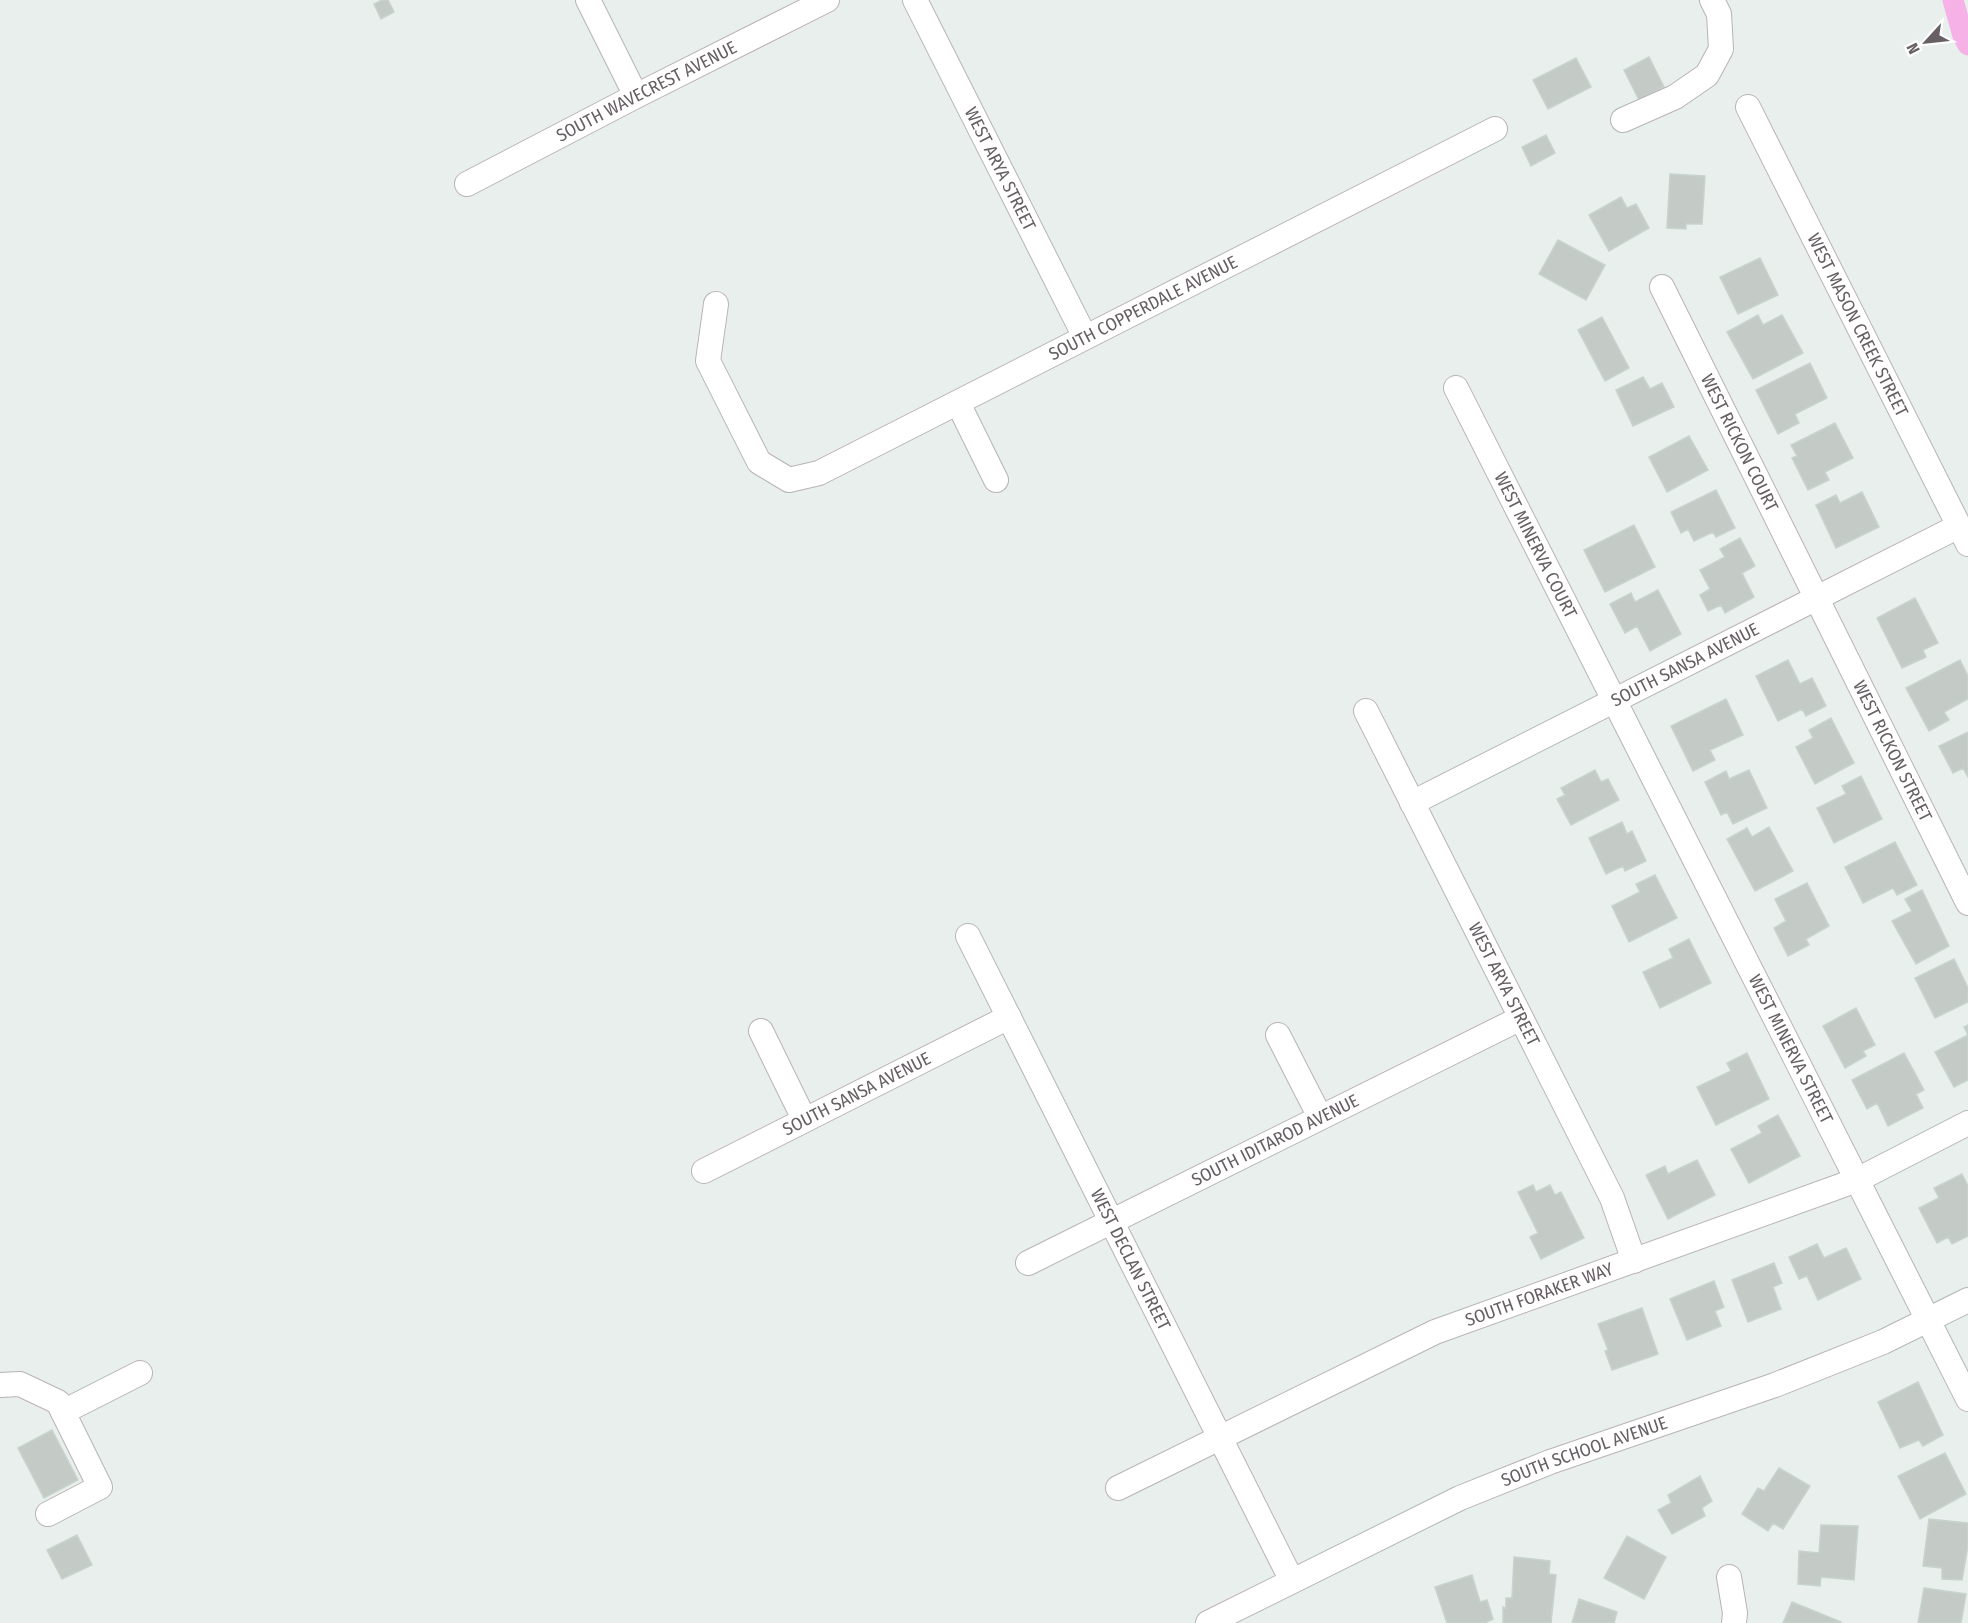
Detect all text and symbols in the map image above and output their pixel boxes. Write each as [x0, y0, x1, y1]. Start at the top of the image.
north arrow [1896, 12, 1956, 72]
street label: SOUTH WAVECREST AVENUE [553, 36, 740, 147]
text: N [1902, 40, 1924, 57]
street label: WEST ARYA STREET [960, 103, 1041, 235]
street label: WEST MASON CREEK STREET [1802, 230, 1913, 421]
street label: SOUTH COPPERDALE AVENUE [1045, 251, 1241, 365]
street label: WEST RICKON COURT [1696, 370, 1783, 516]
street label: WEST MINERVA COURT [1489, 468, 1582, 622]
street label: SOUTH SANSA AVENUE [1607, 618, 1763, 711]
street label: WEST RICKON STREET [1848, 677, 1937, 825]
street label: WEST ARYA STREET [1464, 919, 1545, 1050]
street label: WEST MINERVA STREET [1744, 971, 1838, 1128]
street label: SOUTH SANSA AVENUE [779, 1047, 934, 1140]
street label: SOUTH IDITAROD AVENUE [1188, 1089, 1362, 1191]
street label: WEST DECLAN STREET [1086, 1185, 1175, 1334]
street label: SOUTH FORAKER WAY [1462, 1258, 1616, 1331]
street label: SOUTH SCHOOL AVENUE [1498, 1412, 1670, 1491]

